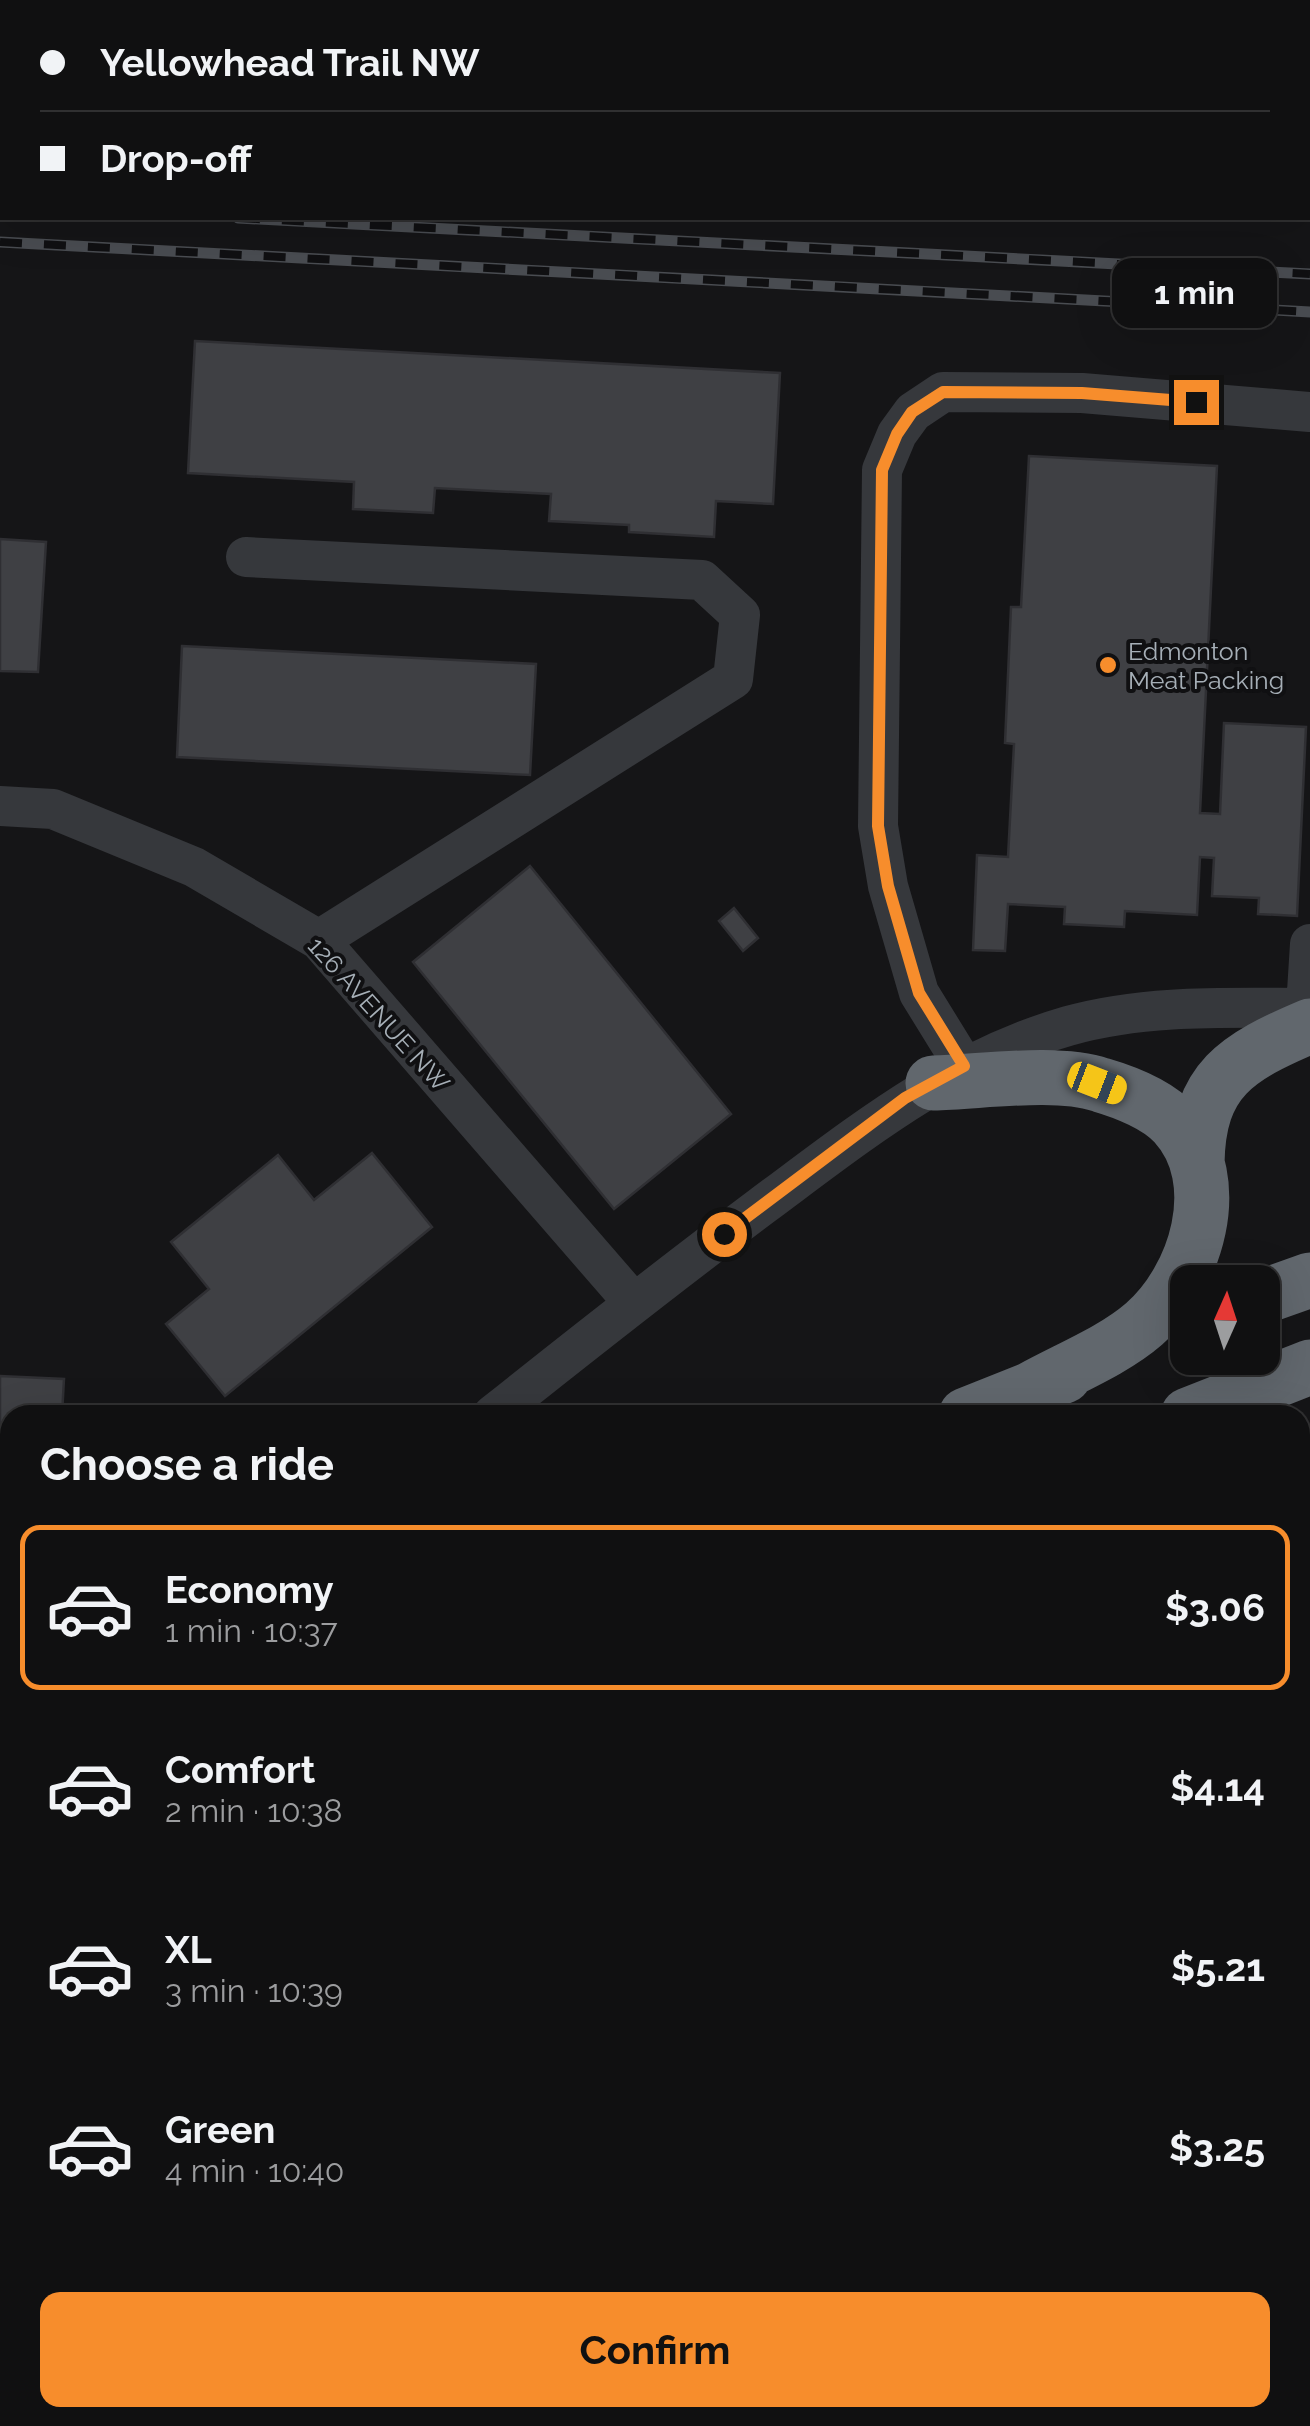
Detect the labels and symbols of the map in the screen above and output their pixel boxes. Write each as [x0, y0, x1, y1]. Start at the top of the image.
callout: 1 min [1114, 257, 1278, 327]
route end [1174, 380, 1219, 425]
place label: Edmonton Meat Packing [1128, 636, 1284, 695]
marker: Edmonton Meat Packing [1097, 654, 1119, 676]
street label: 126 AVENUE NW [302, 931, 456, 1097]
car [1064, 1058, 1130, 1108]
route start [702, 1212, 747, 1257]
north arrow [1170, 1265, 1280, 1375]

